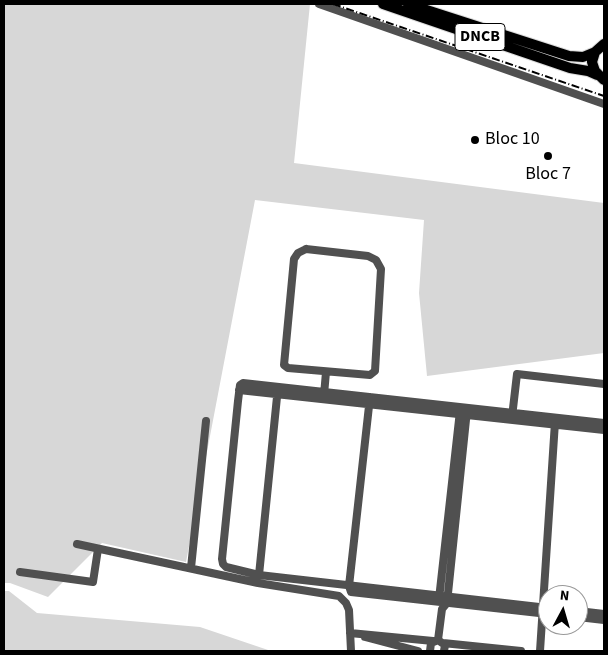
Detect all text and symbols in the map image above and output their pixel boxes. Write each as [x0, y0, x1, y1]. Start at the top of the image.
road number: DNCB [455, 24, 505, 51]
place label: Bloc 10 [485, 129, 540, 151]
marker: Bloc 10 [469, 134, 481, 146]
marker: Bloc 7 [542, 150, 554, 162]
place label: Bloc 7 [525, 164, 571, 186]
north arrow [538, 585, 588, 635]
text: N [559, 586, 570, 607]

